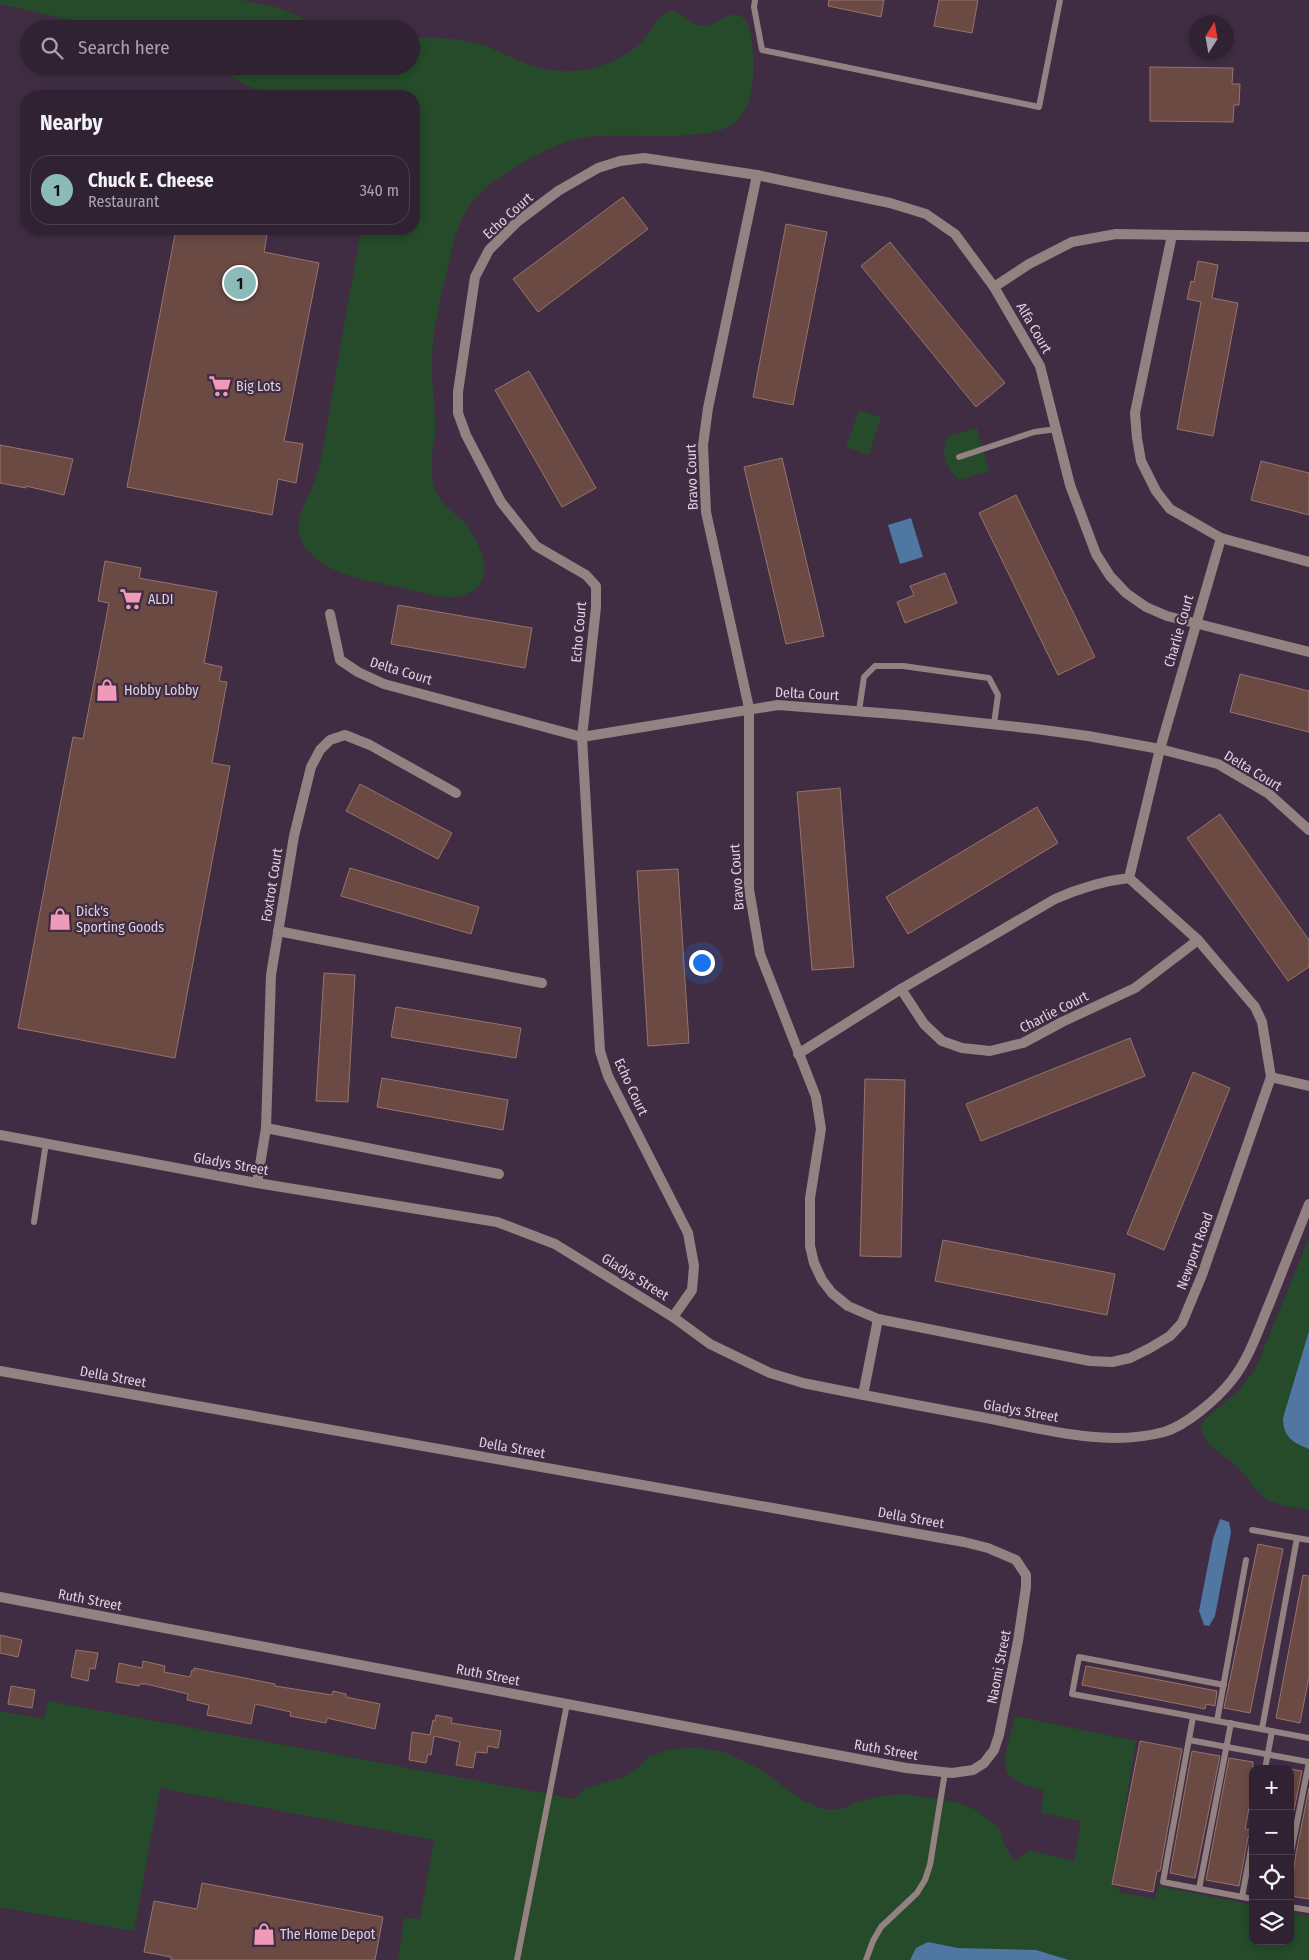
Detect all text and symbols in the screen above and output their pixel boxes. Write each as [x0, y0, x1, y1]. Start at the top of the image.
north arrow [1189, 15, 1234, 60]
search box [20, 20, 420, 75]
icon: search [38, 34, 66, 62]
text: Search here [78, 36, 170, 59]
text: Nearby [40, 110, 102, 136]
text: Chuck E. Cheese [88, 169, 214, 192]
text: 1 [54, 181, 60, 200]
text: 340 m [360, 181, 399, 200]
street label: Echo Court [480, 189, 537, 243]
text: Restaurant [88, 192, 159, 211]
pin: 1 [224, 264, 256, 302]
street label: Alfa Court [1013, 299, 1056, 357]
supermarket icon: Big Lots [207, 373, 233, 399]
place label: Big Lots [236, 378, 281, 395]
street label: Bravo Court [682, 443, 702, 511]
supermarket icon: ALDI [118, 586, 144, 612]
place label: ALDI [148, 591, 173, 608]
street label: Charlie Court [1161, 592, 1198, 669]
street label: Echo Court [568, 600, 590, 663]
street label: Delta Court [368, 653, 435, 689]
shop icon: Hobby Lobby [94, 677, 120, 703]
place label: Hobby Lobby [124, 682, 199, 699]
street label: Delta Court [774, 684, 840, 704]
street label: Delta Court [1221, 747, 1285, 795]
street label: Bravo Court [726, 843, 748, 911]
street label: Foxtrot Court [258, 847, 286, 923]
place label: Dick's Sporting Goods [76, 903, 164, 936]
shop icon: Dick's Sporting Goods [47, 906, 73, 932]
your location [689, 950, 715, 976]
street label: Charlie Court [1017, 987, 1091, 1036]
street label: Echo Court [610, 1056, 652, 1119]
street label: Gladys Street [192, 1149, 270, 1179]
street label: Newport Road [1173, 1210, 1217, 1292]
street label: Gladys Street [598, 1250, 672, 1305]
street label: Della Street [79, 1363, 148, 1391]
street label: Gladys Street [982, 1396, 1060, 1426]
street label: Della Street [478, 1434, 547, 1462]
street label: Della Street [877, 1504, 946, 1532]
street label: Ruth Street [57, 1585, 124, 1615]
street label: Naomi Street [984, 1628, 1015, 1705]
street label: Ruth Street [455, 1660, 522, 1690]
street label: Ruth Street [853, 1736, 920, 1764]
map controls [1249, 1765, 1294, 1945]
button: + [1249, 1765, 1294, 1810]
button: − [1249, 1810, 1294, 1855]
button: locate [1249, 1855, 1294, 1900]
button: layers [1249, 1900, 1294, 1945]
shop icon: The Home Depot [251, 1921, 277, 1947]
place label: The Home Depot [280, 1926, 376, 1943]

